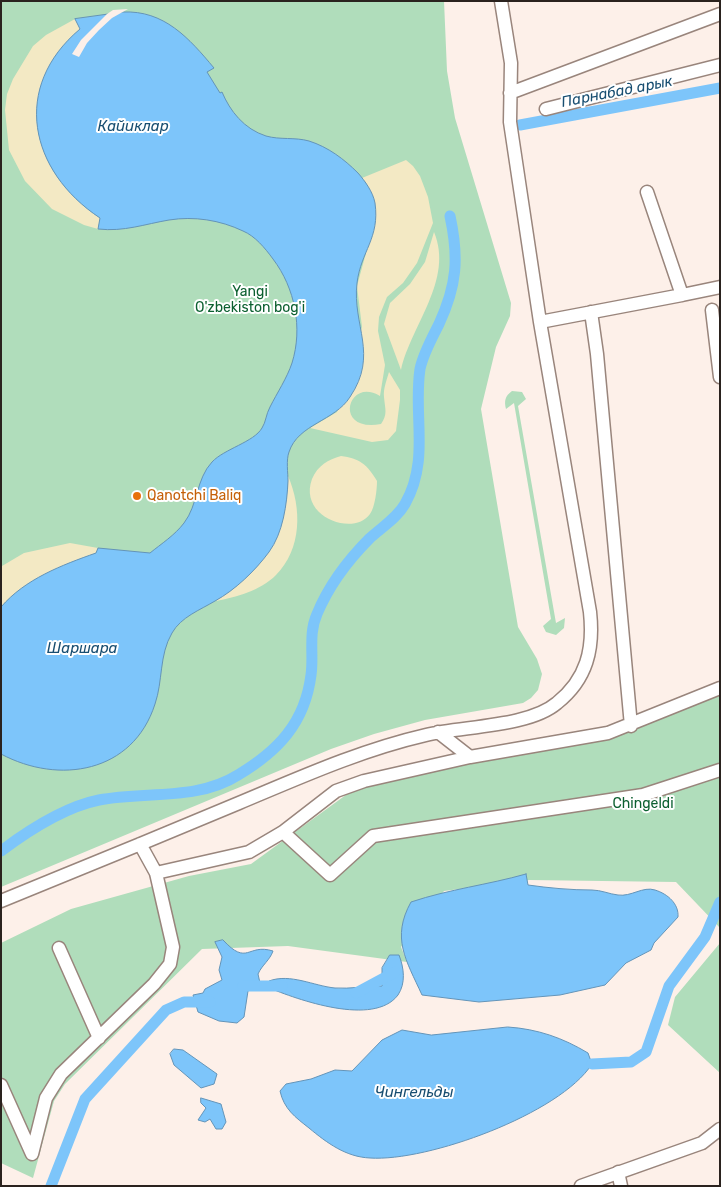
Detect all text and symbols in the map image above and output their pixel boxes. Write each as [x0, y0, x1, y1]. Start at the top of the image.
water label: Парнабад арык [560, 72, 674, 112]
water label: Кайиклар [98, 118, 168, 136]
park label: Yangi O'zbekiston bog'i [195, 284, 305, 316]
place label: Qanotchi Baliq [147, 488, 241, 504]
marker: Qanotchi Baliq [131, 490, 143, 502]
water label: Шаршара [47, 640, 117, 658]
park label: Chingeldi [612, 796, 674, 812]
water label: Чингельды [375, 1084, 453, 1102]

